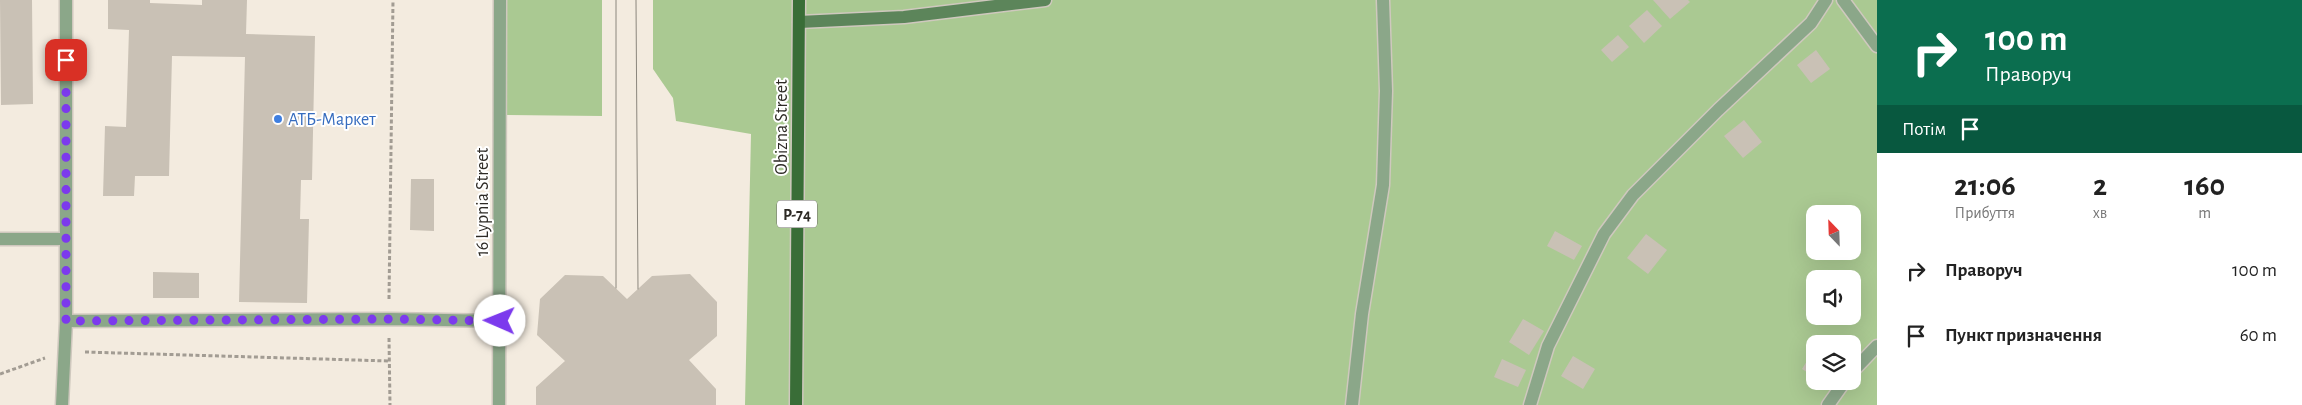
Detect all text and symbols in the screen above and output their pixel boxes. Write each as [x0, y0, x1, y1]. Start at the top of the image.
icon: right [1902, 20, 1967, 85]
text: 100 m [1985, 22, 2068, 57]
pin [45, 39, 87, 81]
icon: arrive [52, 46, 80, 74]
text: Праворуч [1985, 63, 2072, 85]
street label: Obizna Street [773, 79, 791, 175]
place label: АТБ-Маркет [288, 111, 376, 129]
marker: АТБ-Маркет [272, 113, 284, 125]
icon: arrive [1956, 115, 1984, 143]
text: Потім [1902, 120, 1946, 139]
street label: 16 Lypnia Street [474, 147, 492, 256]
text: 21:06 [1954, 171, 2016, 201]
text: 2 [2093, 171, 2107, 201]
text: 160 [2184, 171, 2225, 201]
road number: Р-74 [777, 200, 817, 228]
north arrow [1806, 205, 1861, 260]
map controls [1806, 205, 1861, 390]
text: Прибуття [1955, 205, 2015, 221]
text: хв [2093, 205, 2107, 221]
text: m [2198, 205, 2211, 221]
icon: right [1902, 257, 1930, 285]
text: Праворуч [1945, 261, 2023, 280]
text: 100 m [2232, 261, 2277, 280]
button: sound [1806, 270, 1861, 325]
position arrow [473, 294, 525, 346]
icon: arrive [1902, 322, 1930, 350]
text: Пункт призначення [1945, 326, 2102, 345]
text: 60 m [2240, 326, 2277, 345]
button: layers [1806, 335, 1861, 390]

